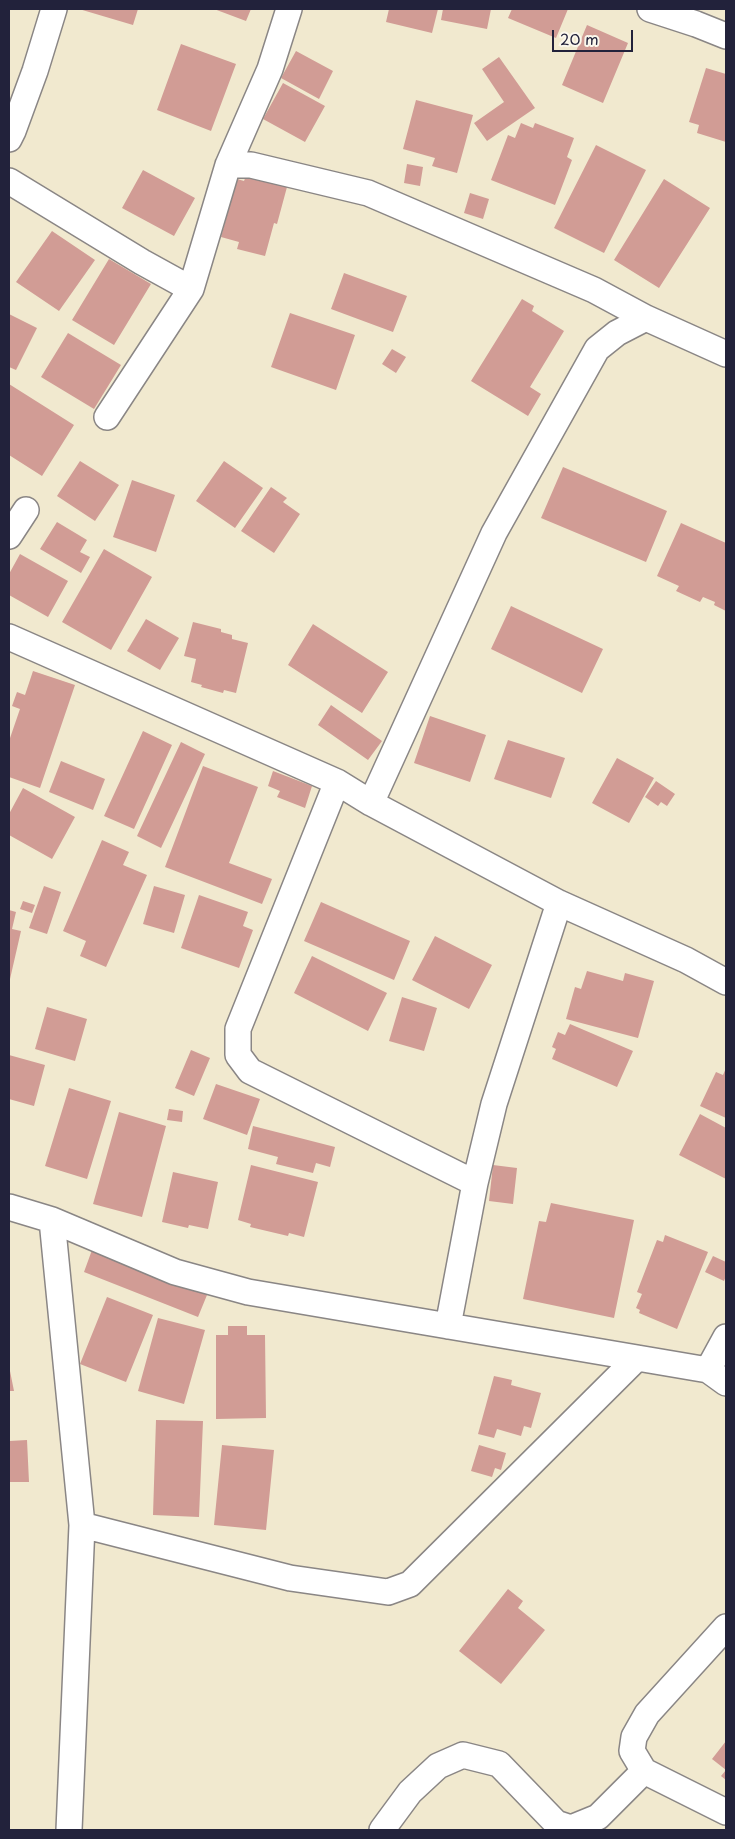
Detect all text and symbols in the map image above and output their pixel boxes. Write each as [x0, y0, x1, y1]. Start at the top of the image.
scale bar [555, 20, 636, 52]
text: 20 m [560, 27, 599, 50]

